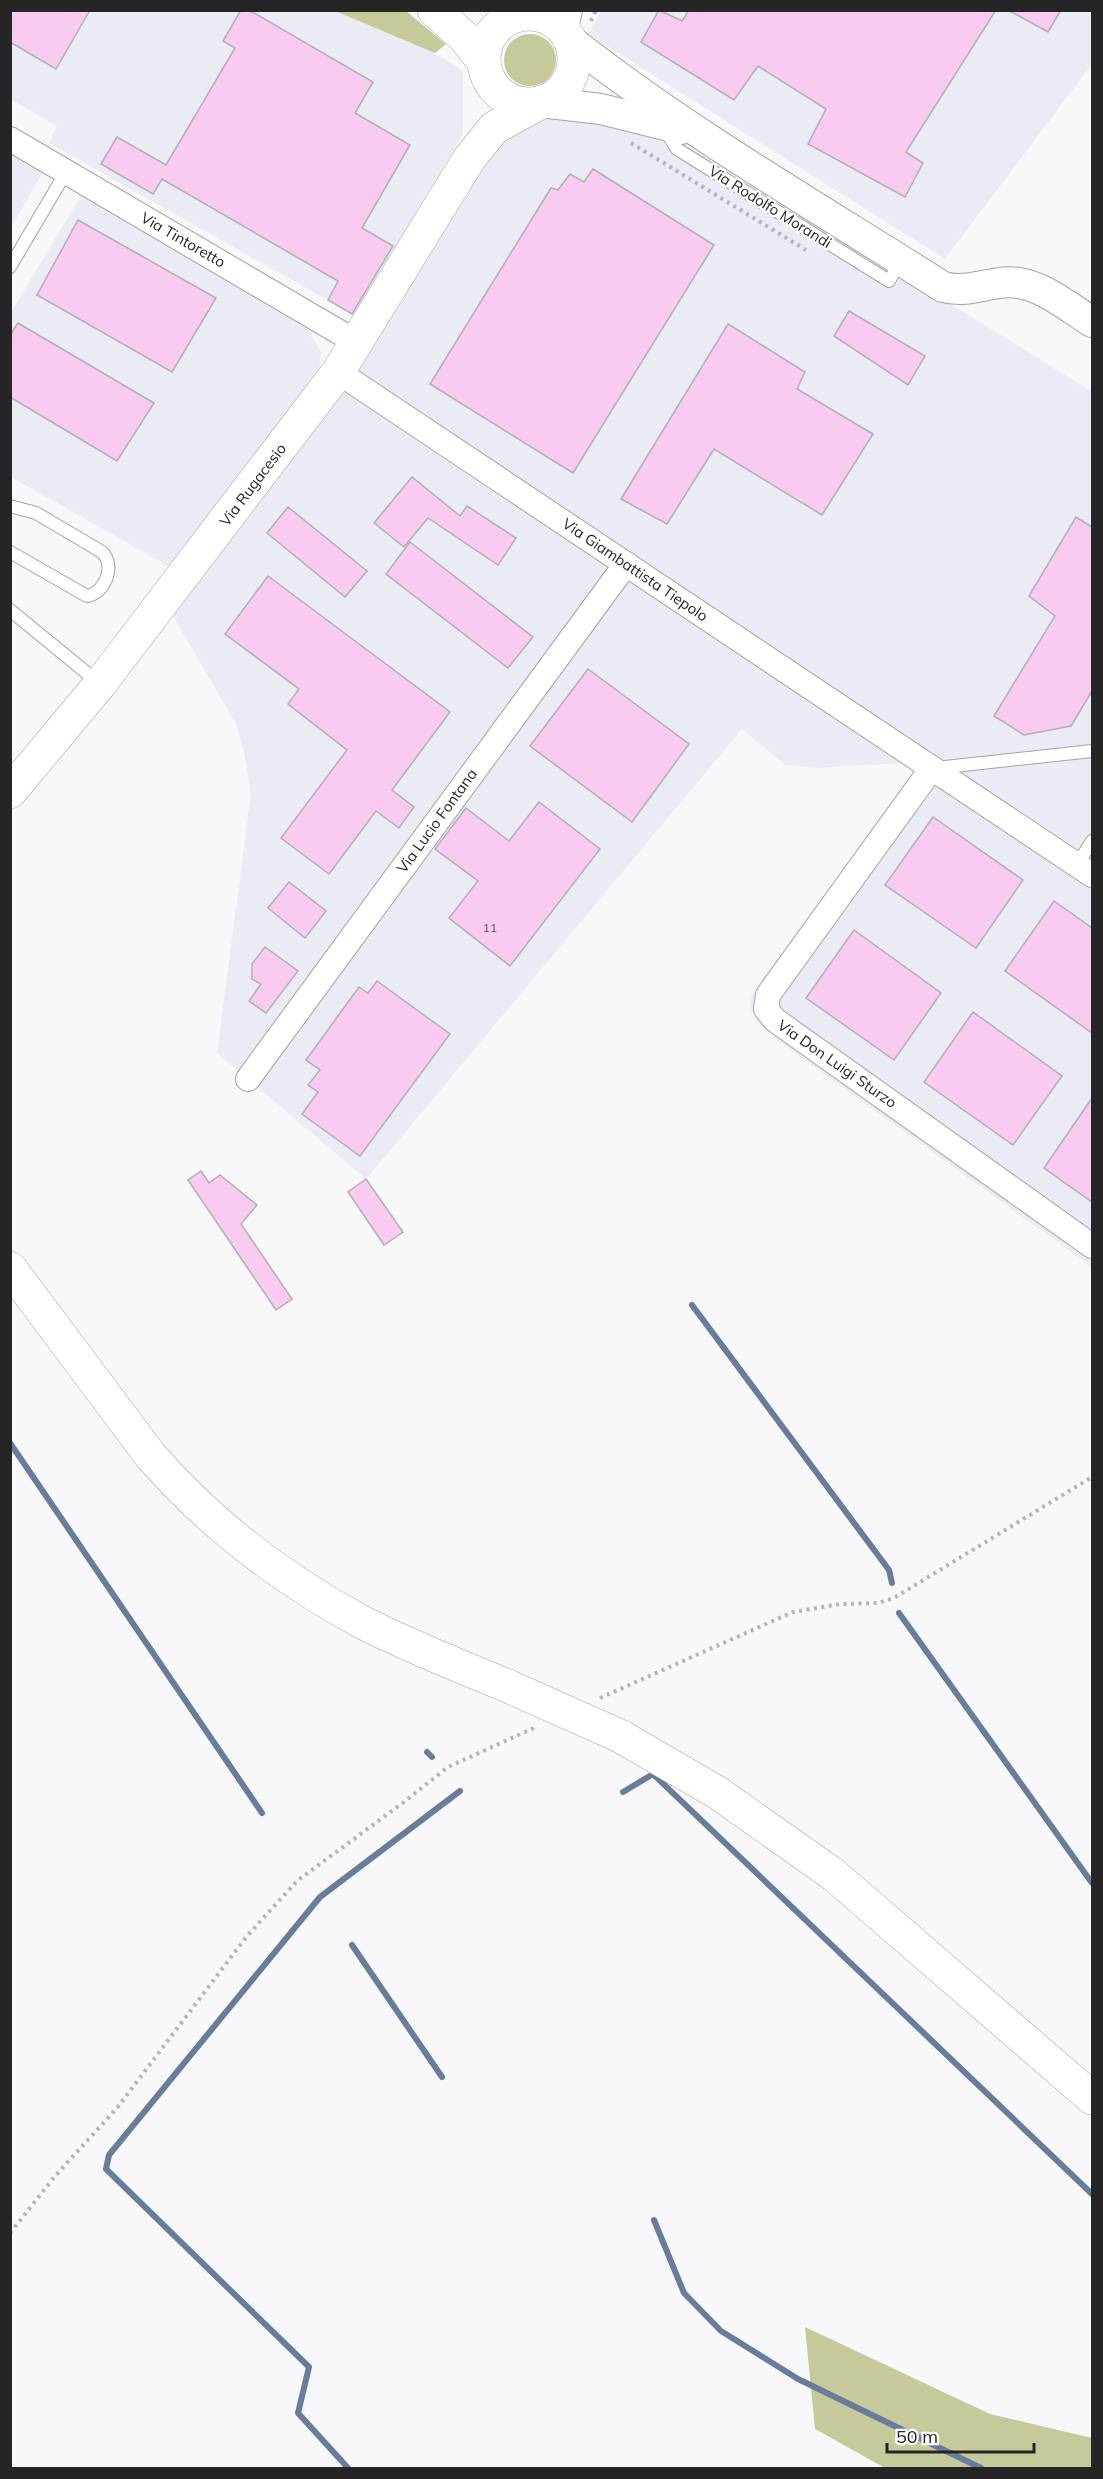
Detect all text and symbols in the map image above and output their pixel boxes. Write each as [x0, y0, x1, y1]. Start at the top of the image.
street label: Via Rodolfo Morandi [705, 161, 835, 252]
street label: Via Tintoretto [138, 208, 229, 271]
street label: Via Rugacesio [215, 439, 290, 530]
street label: Via Giambattista Tiepolo [559, 514, 712, 625]
street label: Via Lucio Fontana [392, 765, 481, 877]
house number: 11 [483, 920, 497, 935]
street label: Via Don Luigi Sturzo [774, 1015, 901, 1112]
scale bar [887, 2416, 1034, 2454]
text: 50 m [896, 2425, 938, 2448]

